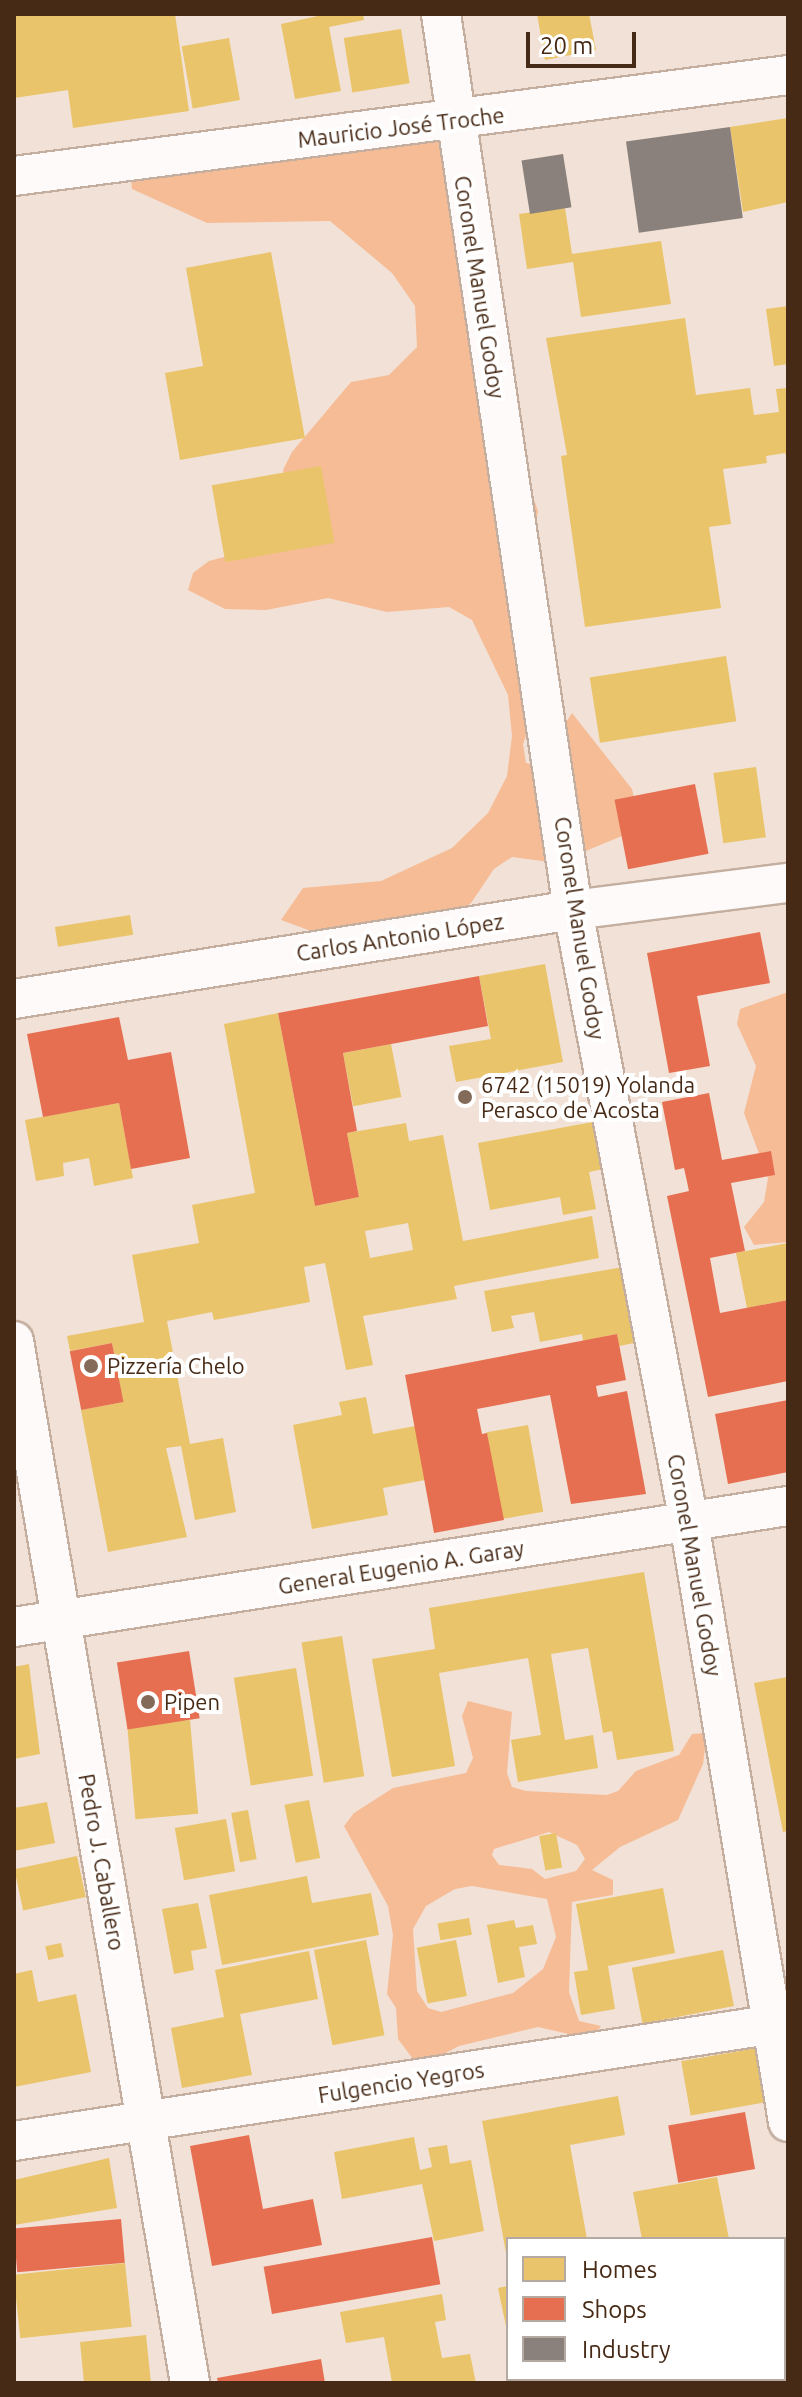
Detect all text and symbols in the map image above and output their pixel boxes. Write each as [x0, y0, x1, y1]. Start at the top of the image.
scale bar [530, 16, 640, 66]
text: 20 m [540, 32, 593, 59]
street label: Mauricio José Troche [296, 101, 506, 153]
street label: Coronel Manuel Godoy [449, 174, 511, 400]
street label: Coronel Manuel Godoy [549, 815, 611, 1041]
street label: Carlos Antonio López [294, 908, 506, 966]
place label: 6742 (15019) Yolanda Perasco de Acosta [481, 1071, 695, 1122]
marker: 6742 (15019) Yolanda Perasco de Acosta [456, 1088, 474, 1106]
place label: Pizzería Chelo [107, 1353, 245, 1379]
marker: Pizzería Chelo [82, 1357, 100, 1375]
street label: Coronel Manuel Godoy [662, 1452, 728, 1678]
street label: General Eugenio A. Garay [276, 1535, 526, 1599]
place label: Pipen [164, 1689, 220, 1715]
marker: Pipen [139, 1693, 157, 1711]
street label: Pedro J. Caballero [73, 1772, 131, 1952]
street label: Fulgencio Yegros [316, 2056, 486, 2108]
legend [506, 2237, 786, 2381]
text: Homes [582, 2256, 657, 2283]
text: Shops [582, 2296, 647, 2323]
text: Industry [582, 2336, 671, 2363]

